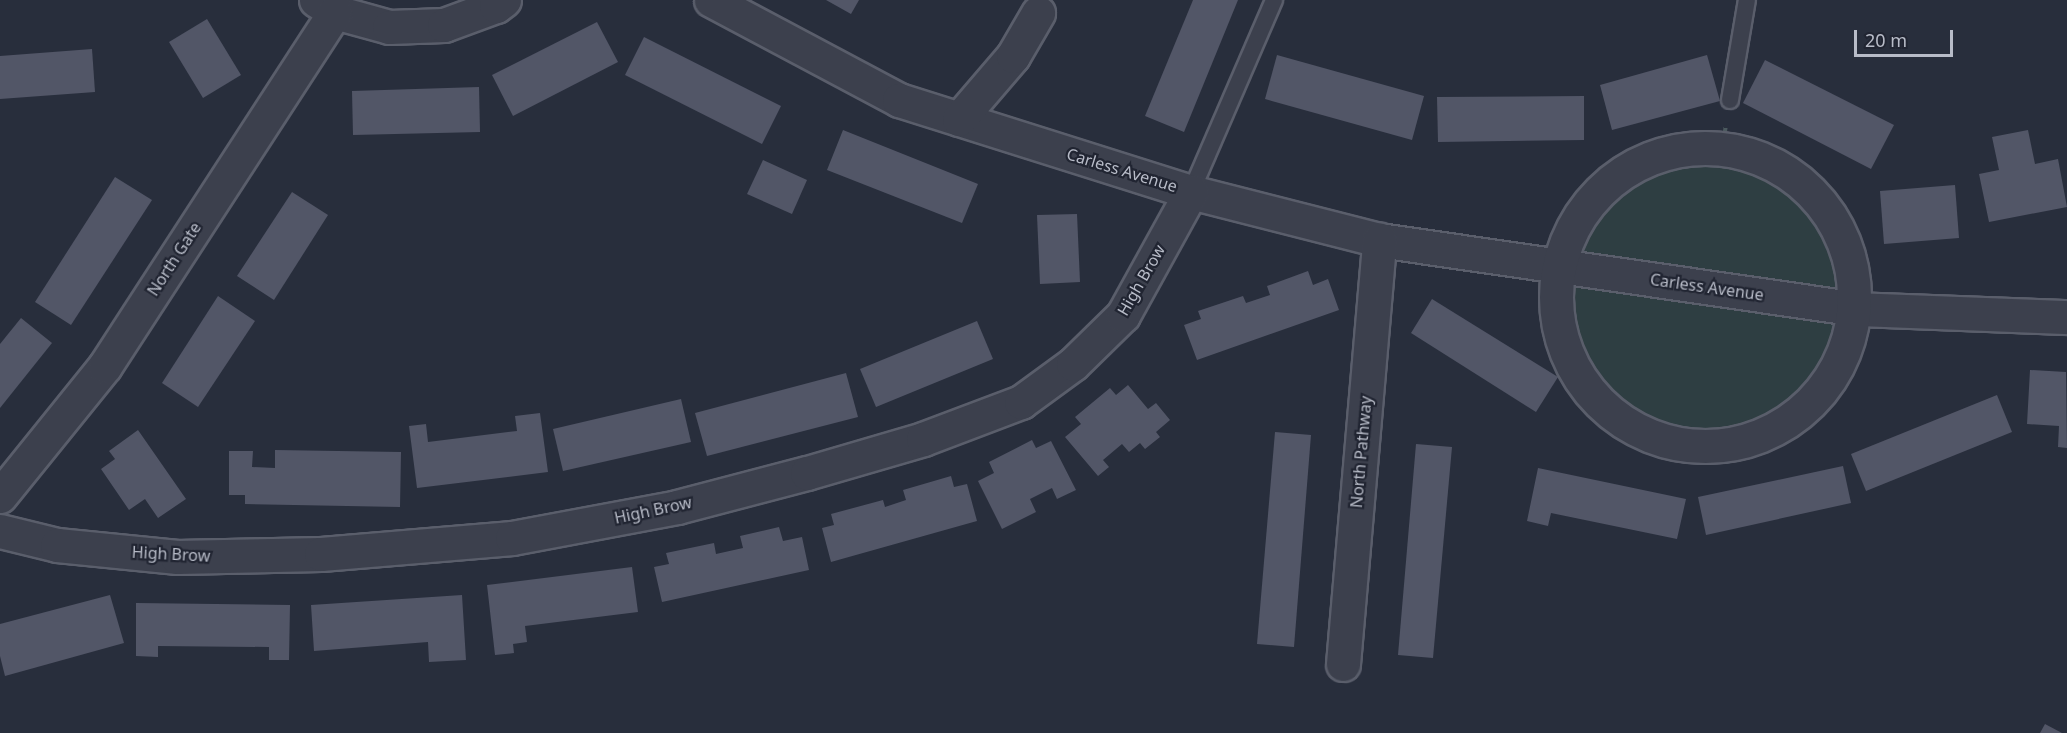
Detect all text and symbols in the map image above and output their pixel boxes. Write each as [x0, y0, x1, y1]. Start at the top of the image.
scale bar [1857, 18, 1956, 56]
text: 20 m [1865, 28, 1907, 52]
street label: Carless Avenue [1064, 144, 1180, 196]
street label: North Gate [143, 219, 205, 299]
street label: High Brow [1113, 241, 1169, 319]
street label: Carless Avenue [1649, 270, 1765, 304]
street label: North Pathway [1347, 395, 1375, 509]
street label: High Brow [613, 492, 693, 528]
street label: High Brow [131, 542, 211, 566]

